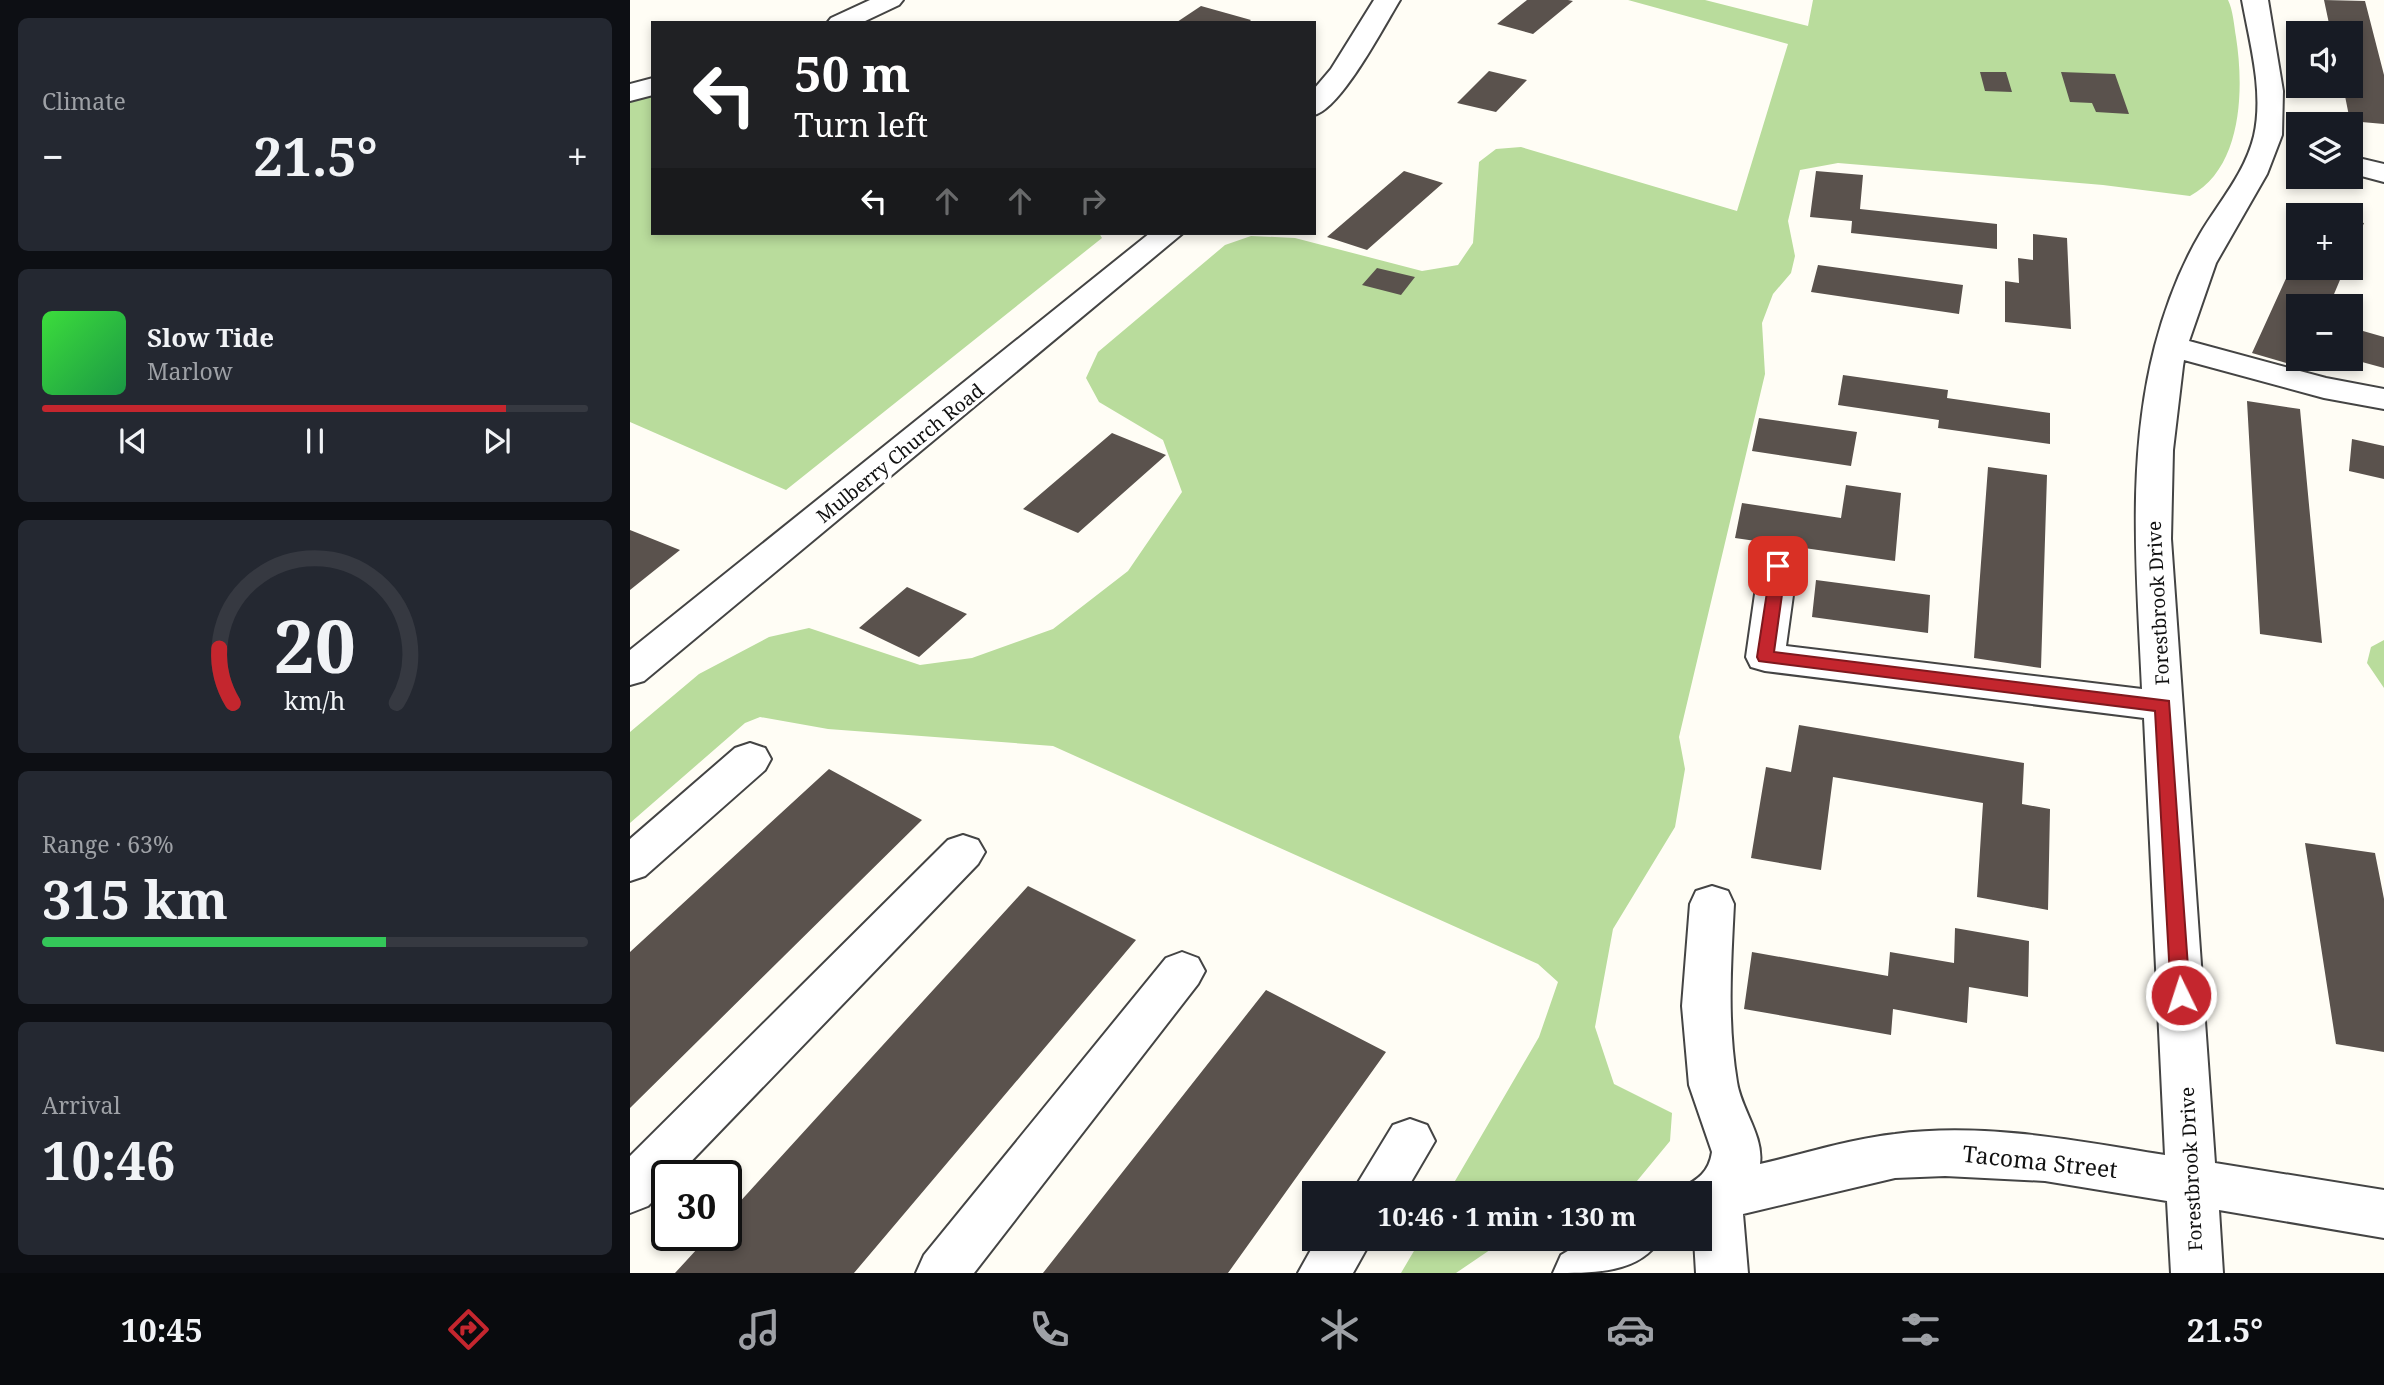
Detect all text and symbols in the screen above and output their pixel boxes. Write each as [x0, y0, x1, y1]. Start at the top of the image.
map controls [2286, 21, 2363, 371]
button: sound [2286, 21, 2363, 98]
text: 50 m [794, 40, 910, 106]
icon: left [679, 49, 770, 140]
text: Climate [42, 85, 126, 117]
text: Turn left [794, 103, 928, 146]
button: layers [2286, 112, 2363, 189]
text: 21.5° [253, 120, 378, 191]
text: − [42, 130, 64, 182]
text: + [567, 130, 588, 182]
icon: left [855, 182, 893, 220]
icon: ahead [928, 182, 966, 220]
icon: ahead [1001, 182, 1039, 220]
icon: right [1074, 182, 1112, 220]
button: + [2286, 203, 2363, 280]
button: − [2286, 294, 2363, 371]
text: Slow Tide [147, 319, 274, 355]
text: Marlow [147, 355, 233, 387]
street label: Mulberry Church Road [811, 377, 989, 529]
icon: previous [114, 422, 152, 460]
icon: pause [296, 422, 334, 460]
icon: next [478, 422, 516, 460]
street label: Forestbrook Drive [2141, 520, 2175, 686]
pin [1748, 536, 1808, 596]
icon: arrive [1759, 547, 1797, 585]
text: 20 [274, 595, 356, 694]
text: km/h [284, 682, 346, 716]
text: Range · 63% [42, 828, 174, 860]
text: 315 km [42, 863, 228, 934]
position arrow [2144, 958, 2218, 1032]
street label: Forestbrook Drive [2174, 1086, 2208, 1252]
text: Arrival [42, 1089, 121, 1121]
text: 10:46 [42, 1124, 175, 1195]
street label: Tacoma Street [1961, 1137, 2119, 1185]
speed limit sign: 30 [651, 1160, 742, 1251]
text: 10:46 · 1 min · 130 m [1377, 1198, 1637, 1234]
icon: directions [444, 1305, 493, 1354]
icon: music [735, 1305, 784, 1354]
icon: phone [1025, 1305, 1074, 1354]
icon: climate [1315, 1305, 1364, 1354]
icon: car [1606, 1305, 1655, 1354]
icon: filters [1896, 1305, 1945, 1354]
text: 10:45 [121, 1308, 203, 1351]
text: 21.5° [2187, 1308, 2263, 1351]

